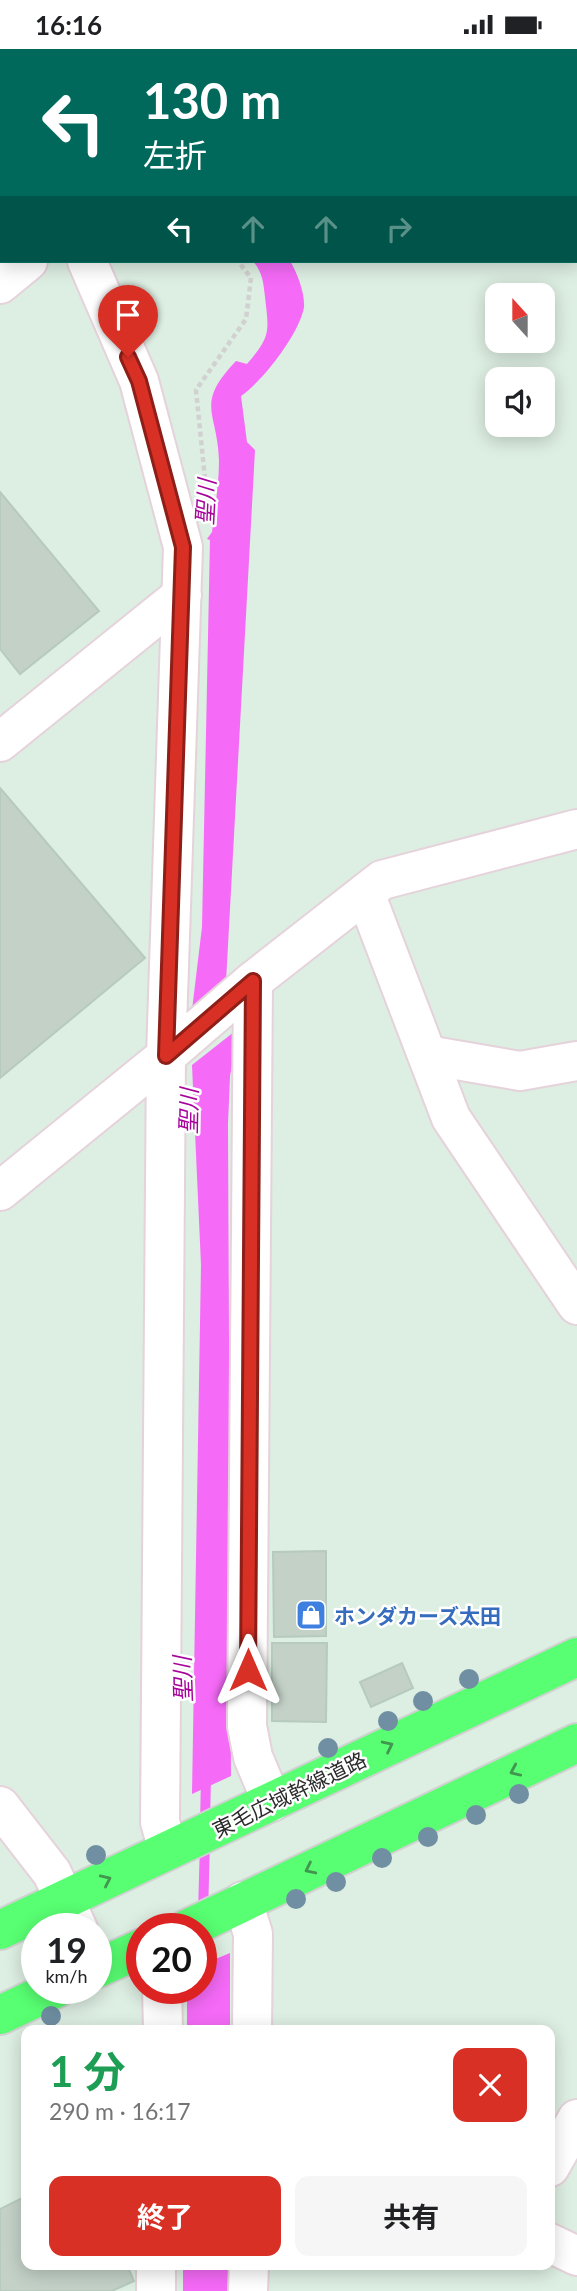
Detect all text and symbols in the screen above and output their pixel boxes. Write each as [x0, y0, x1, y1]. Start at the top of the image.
text: 16:16 [35, 9, 102, 41]
text: 130 m [143, 71, 281, 129]
icon: left [28, 77, 119, 168]
text: 左折 [143, 135, 207, 174]
icon: left [161, 210, 199, 248]
icon: ahead [234, 210, 272, 248]
icon: ahead [307, 210, 345, 248]
icon: right [380, 210, 418, 248]
north arrow [485, 283, 555, 353]
map controls [485, 283, 555, 437]
pin [98, 285, 158, 357]
icon: arrive [109, 296, 147, 334]
button: sound [485, 367, 555, 437]
water label: 聖川 [190, 475, 220, 526]
water label: 聖川 [174, 1085, 202, 1134]
shop icon: ホンダカーズ太田 [294, 1598, 328, 1632]
place label: ホンダカーズ太田 [334, 1603, 501, 1628]
position arrow [211, 1633, 285, 1707]
water label: 聖川 [167, 1653, 197, 1702]
one-way arrow [381, 1740, 393, 1754]
street label: 東毛広域幹線道路 [208, 1746, 370, 1842]
one-way arrow [510, 1763, 522, 1777]
one-way arrow [304, 1861, 317, 1875]
one-way arrow [99, 1874, 111, 1888]
speed limit sign: 20 [126, 1913, 217, 2004]
text: 19 [46, 1928, 87, 1970]
text: km/h [45, 1965, 88, 1987]
text: 1 分 [49, 2046, 126, 2096]
button: close [453, 2048, 527, 2122]
text: 290 m · 16:17 [49, 2097, 191, 2125]
button: 終了 [49, 2176, 281, 2256]
button: 共有 [295, 2176, 527, 2256]

